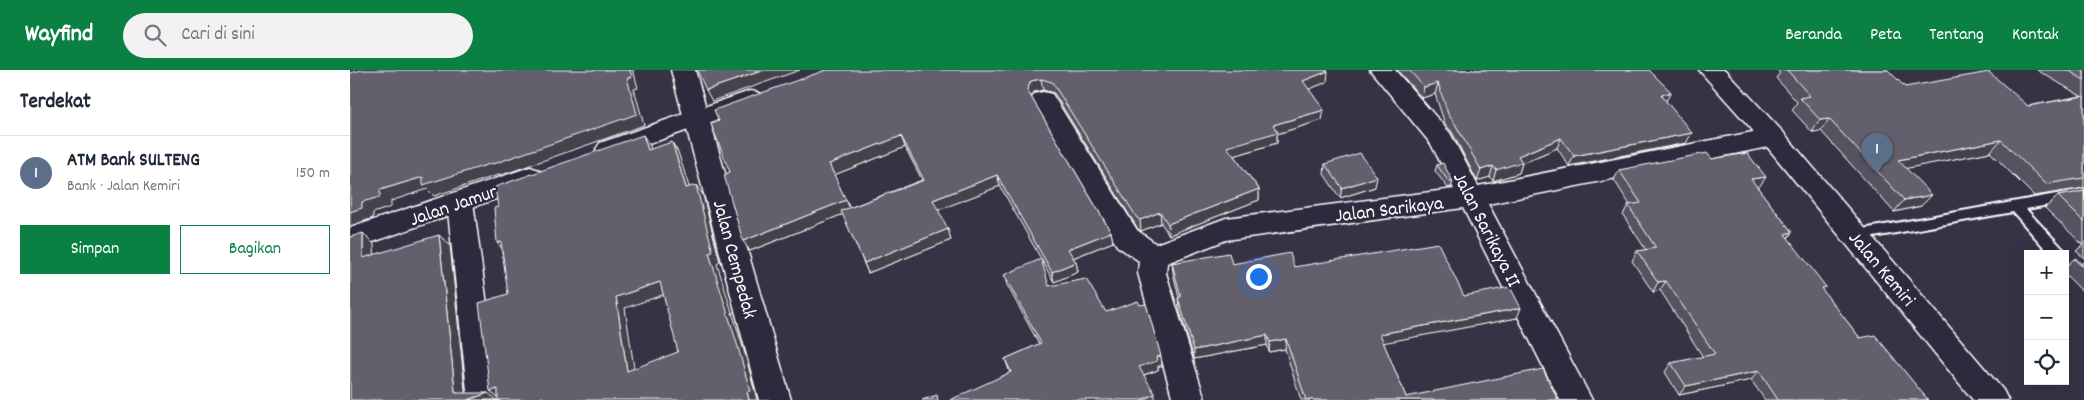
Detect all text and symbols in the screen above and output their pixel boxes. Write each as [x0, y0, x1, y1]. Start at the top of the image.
search box [123, 13, 473, 58]
text: Wayfind [25, 18, 93, 52]
icon: search [141, 21, 169, 49]
text: Cari di sini [181, 22, 255, 49]
text: Beranda [1785, 23, 1842, 48]
text: Peta [1870, 23, 1901, 48]
text: Tentang [1929, 23, 1984, 48]
text: Kontak [2012, 23, 2059, 48]
text: Terdekat [20, 88, 91, 118]
pin: 1 [1861, 133, 1893, 174]
text: ATM Bank SULTENG [67, 148, 200, 175]
text: 1 [34, 162, 38, 185]
text: 150 m [296, 162, 330, 185]
street label: Jalan Sarikaya II [1444, 168, 1526, 293]
text: Bank · Jalan Kemiri [67, 175, 180, 198]
street label: Jalan Jamur [406, 179, 502, 235]
street label: Jalan Sarikaya [1334, 190, 1446, 232]
street label: Jalan Cempedak [704, 197, 762, 322]
button: Simpan [20, 225, 170, 274]
button: Bagikan [180, 225, 330, 274]
street label: Jalan Kemiri [1841, 226, 1921, 314]
map controls [2024, 250, 2069, 385]
button: + [2024, 250, 2069, 295]
your location [1246, 264, 1272, 290]
button: − [2024, 295, 2069, 340]
button: locate [2024, 340, 2069, 385]

